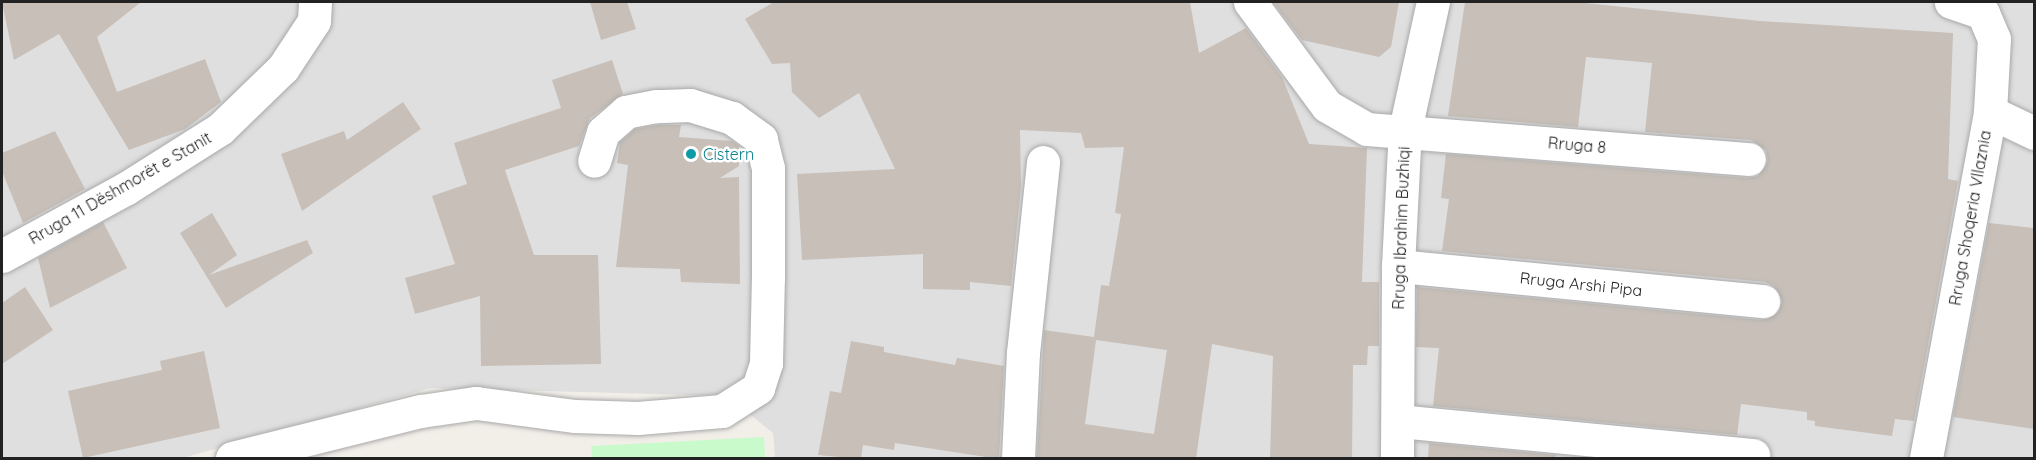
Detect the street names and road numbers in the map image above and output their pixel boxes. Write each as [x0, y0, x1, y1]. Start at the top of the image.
street label: Rruga 11 Dëshmorët e Stanit [25, 128, 215, 248]
street label: Rruga Shoqeria Vllaznia [1945, 129, 1995, 307]
street label: Rruga 8 [1547, 133, 1607, 157]
street label: Rruga Ibrahim Buzhiqi [1389, 146, 1413, 310]
street label: Rruga Arshi Pipa [1519, 268, 1643, 300]

